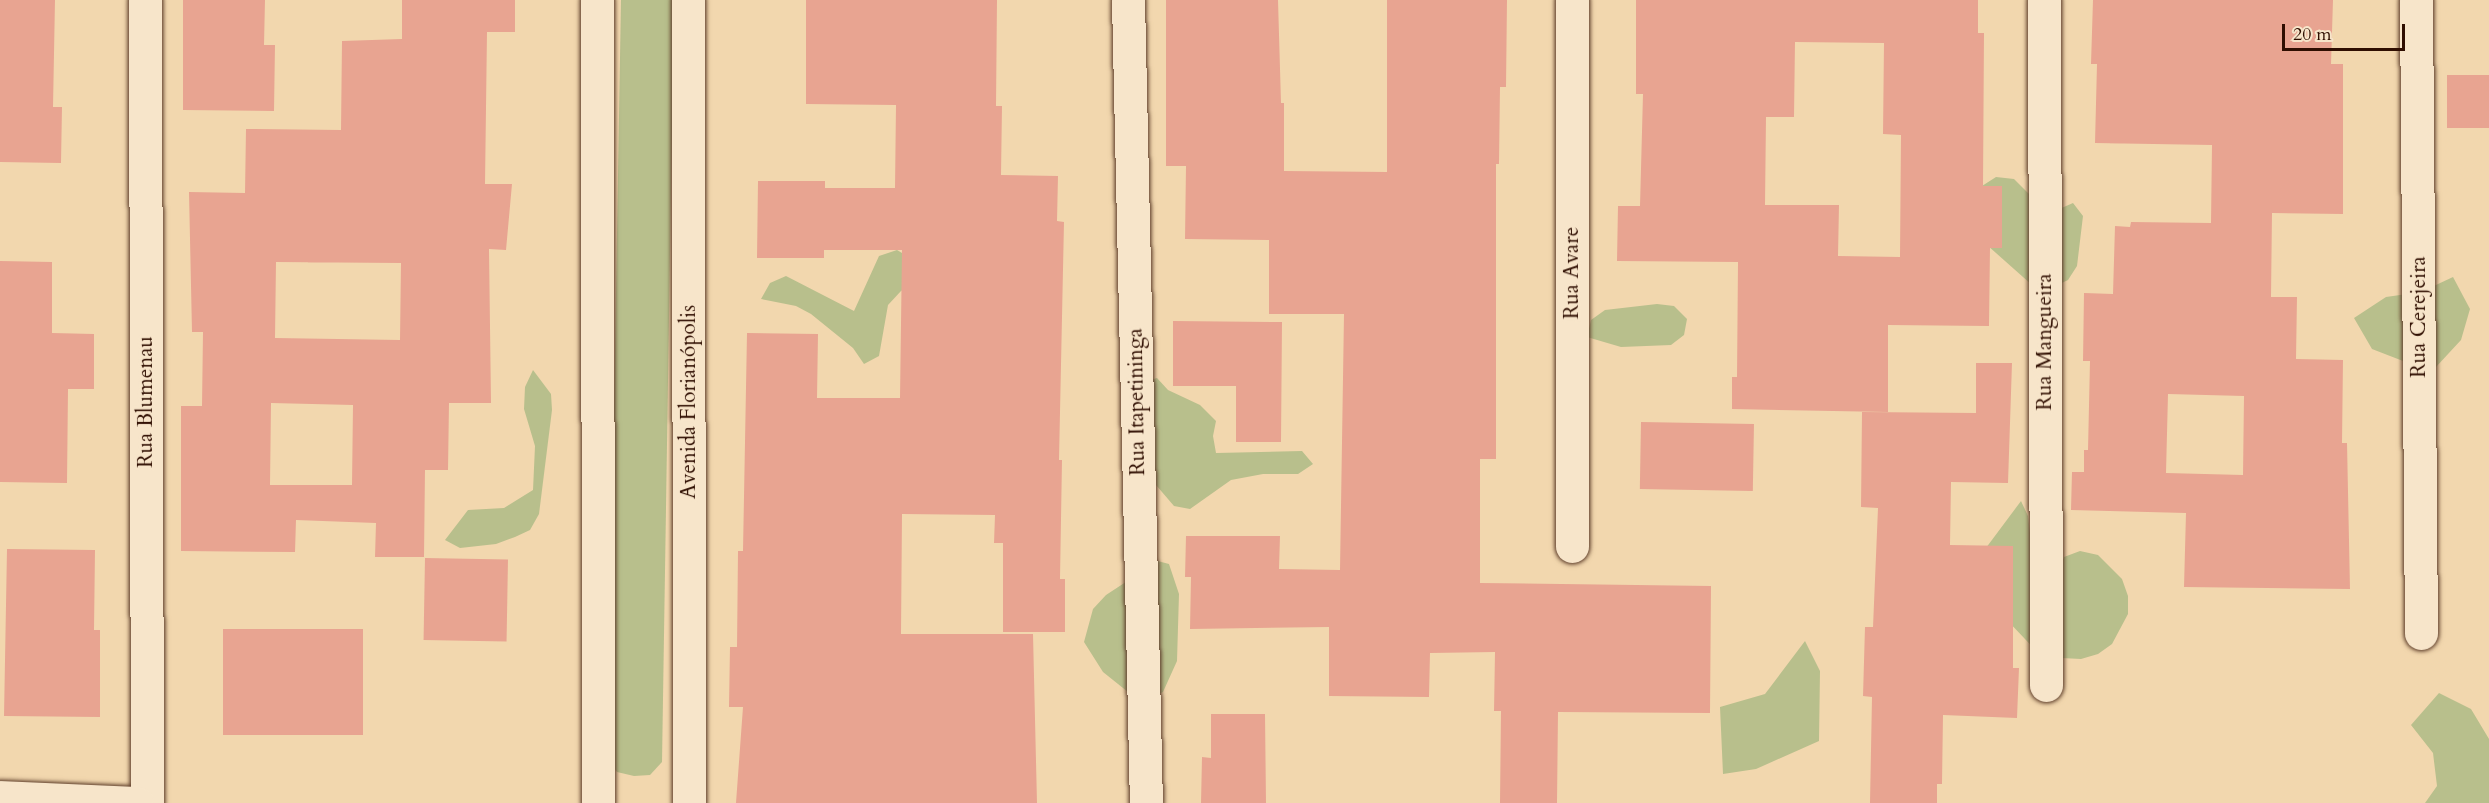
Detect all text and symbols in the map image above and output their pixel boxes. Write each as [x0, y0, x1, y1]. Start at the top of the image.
scale bar [2285, 12, 2408, 50]
text: 20 m [2293, 22, 2332, 47]
street label: Rua Avare [1559, 227, 1585, 319]
street label: Rua Cerejeira [2406, 256, 2432, 378]
street label: Rua Mangueira [2032, 273, 2058, 411]
street label: Avenida Florianópolis [676, 305, 702, 499]
street label: Rua Itapetininga [1123, 328, 1151, 476]
street label: Rua Blumenau [133, 336, 159, 468]

